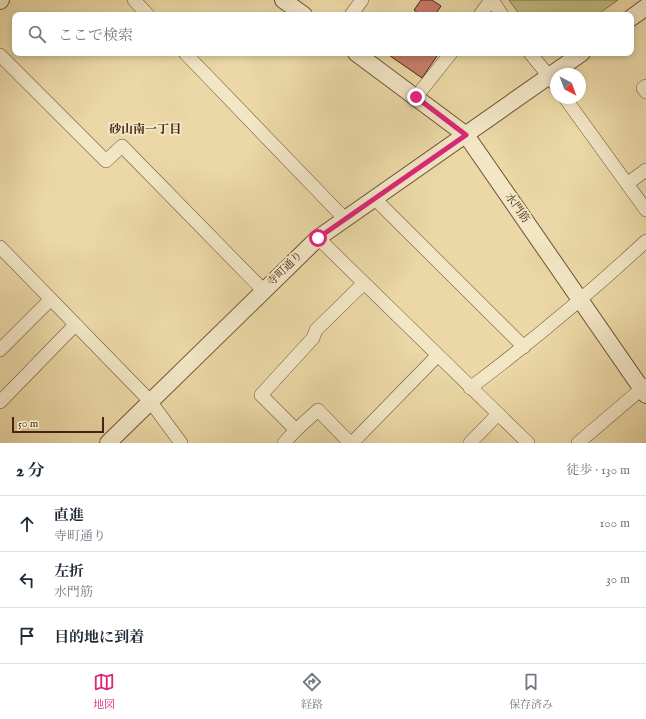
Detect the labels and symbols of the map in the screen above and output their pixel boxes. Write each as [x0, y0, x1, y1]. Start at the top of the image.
north arrow [550, 68, 586, 104]
route end [407, 88, 425, 106]
district label: 砂山南一丁目 [109, 122, 181, 137]
street label: 水門筋 [502, 190, 532, 226]
route start [309, 229, 327, 247]
street label: 寺町通り [264, 249, 306, 289]
scale bar [12, 415, 104, 434]

